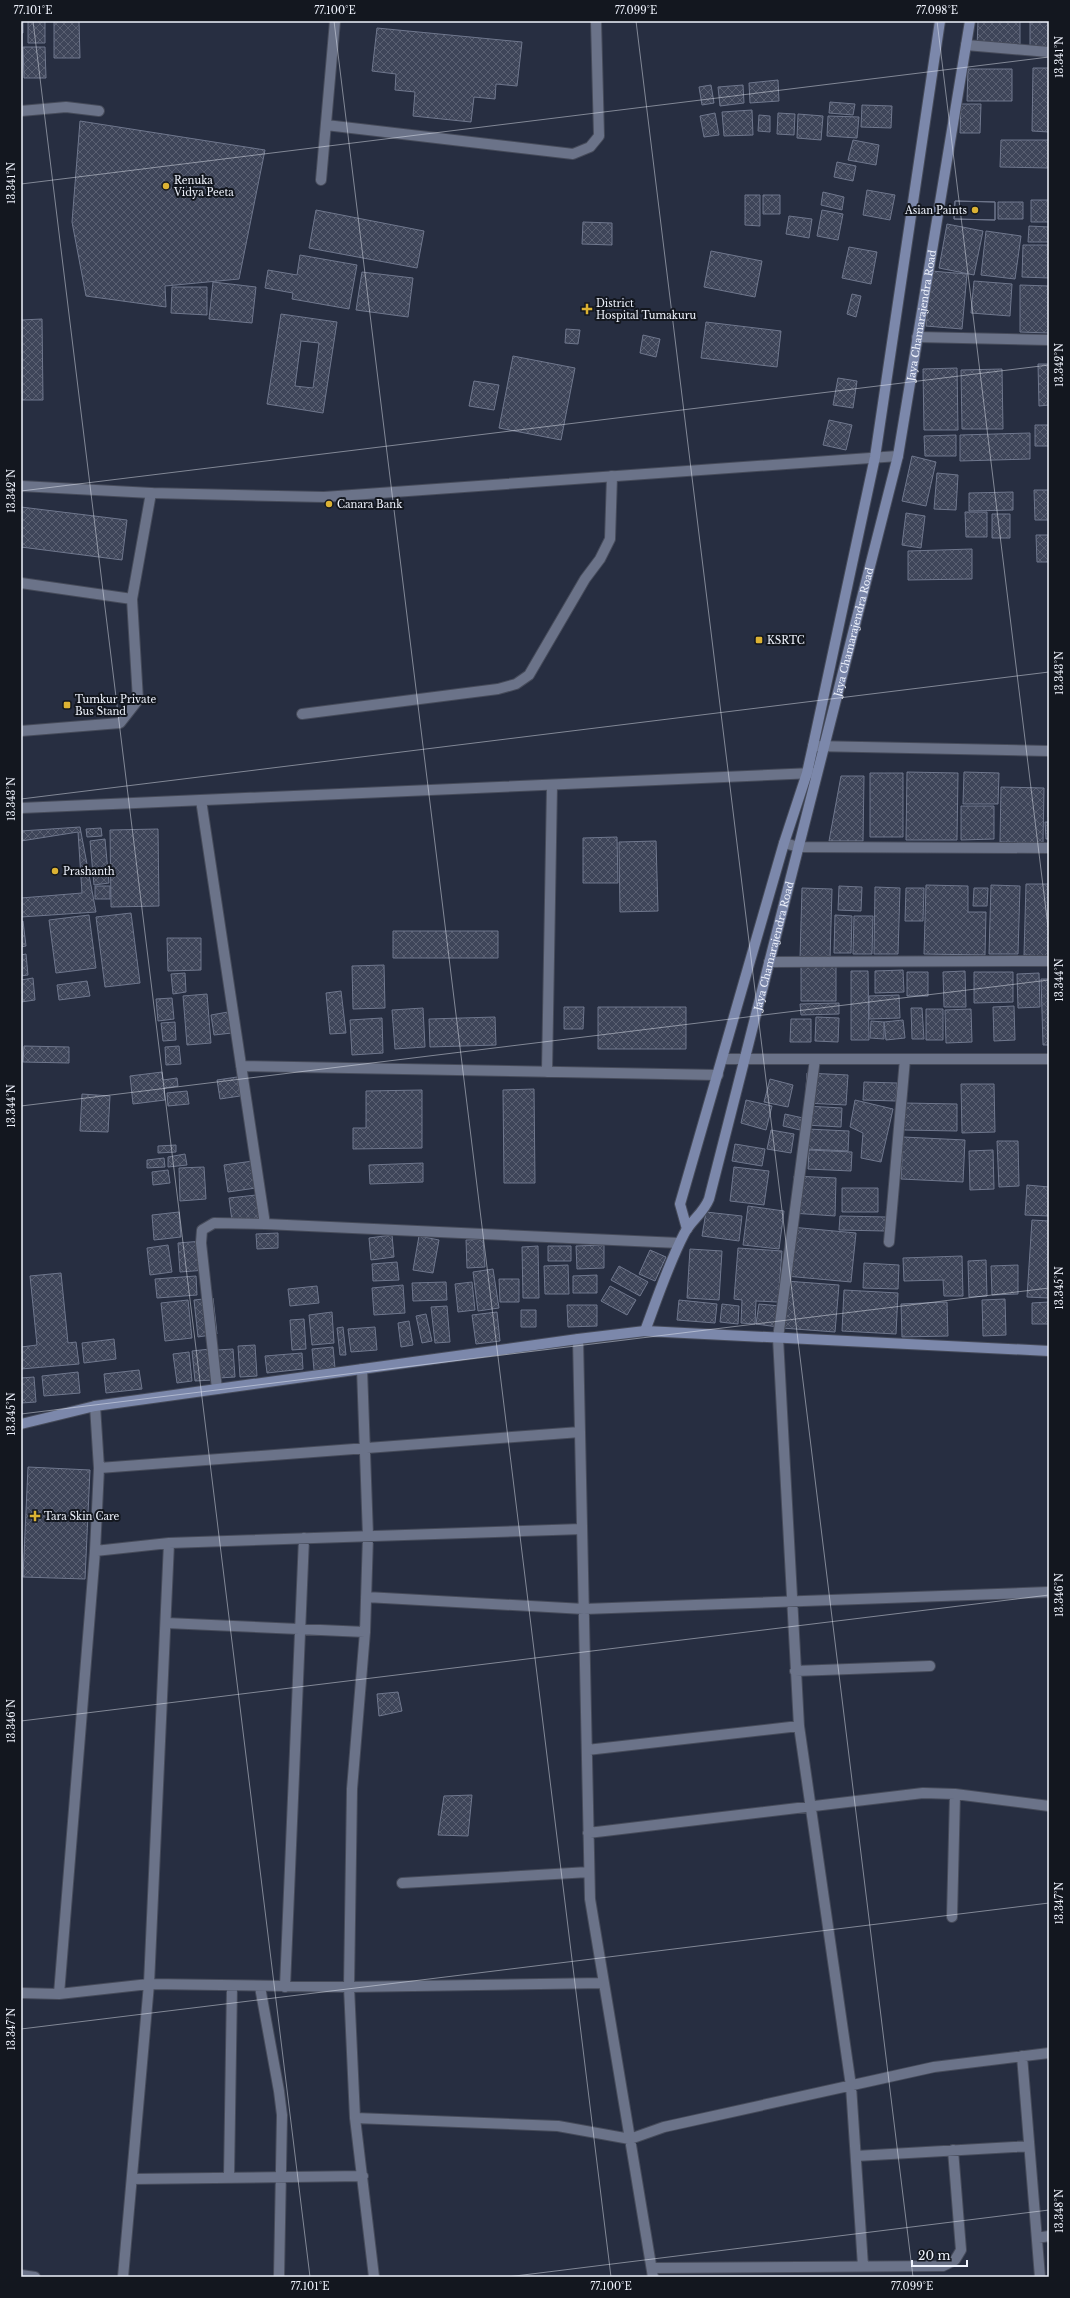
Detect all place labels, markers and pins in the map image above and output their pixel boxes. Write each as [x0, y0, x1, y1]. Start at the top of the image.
place label: Renuka Vidya Peeta [173, 174, 234, 199]
marker: Renuka Vidya Peeta [161, 181, 171, 191]
place label: Asian Paints [904, 204, 967, 217]
marker: Asian Paints [970, 205, 980, 215]
place label: District Hospital Tumakuru [596, 297, 696, 322]
marker: District Hospital Tumakuru [581, 303, 593, 315]
place label: Canara Bank [337, 498, 403, 511]
marker: Canara Bank [324, 499, 334, 509]
place label: KSRTC [767, 634, 805, 647]
marker: KSRTC [754, 635, 764, 645]
place label: Tumkur Private Bus Stand [75, 693, 156, 718]
marker: Tumkur Private Bus Stand [62, 700, 72, 710]
place label: Prashanth [63, 865, 115, 878]
marker: Prashanth [50, 866, 60, 876]
marker: Tara Skin Care [29, 1510, 41, 1522]
place label: Tara Skin Care [44, 1510, 120, 1523]

